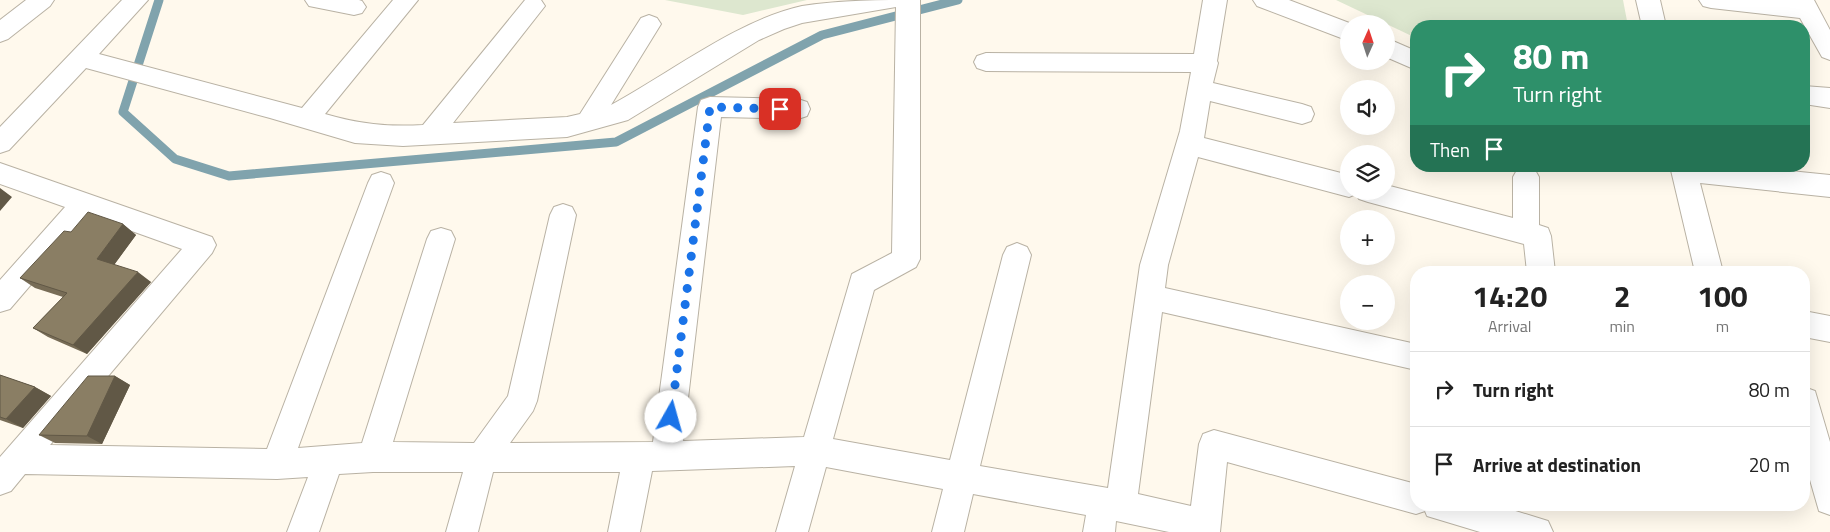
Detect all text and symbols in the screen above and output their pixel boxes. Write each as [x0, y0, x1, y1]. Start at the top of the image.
north arrow [1340, 15, 1395, 70]
map controls [1340, 15, 1395, 330]
text: 80 m [1513, 29, 1589, 83]
icon: right [1430, 40, 1495, 105]
text: Turn right [1513, 77, 1602, 111]
button: sound [1340, 80, 1395, 135]
pin [759, 88, 801, 130]
icon: arrive [766, 95, 794, 123]
text: Then [1430, 135, 1470, 164]
icon: arrive [1480, 135, 1508, 163]
button: layers [1340, 145, 1395, 200]
button: + [1340, 210, 1395, 265]
text: 14:20 [1472, 273, 1547, 319]
text: 2 [1614, 273, 1631, 319]
text: 100 [1697, 273, 1748, 319]
button: − [1340, 275, 1395, 330]
text: Arrival [1488, 314, 1531, 338]
text: min [1609, 314, 1635, 338]
text: m [1716, 314, 1729, 338]
icon: right [1430, 375, 1458, 403]
text: Turn right [1473, 375, 1554, 404]
text: 80 m [1749, 375, 1790, 404]
position arrow [644, 390, 696, 442]
icon: arrive [1430, 450, 1458, 478]
text: Arrive at destination [1473, 450, 1641, 479]
text: 20 m [1749, 450, 1790, 479]

